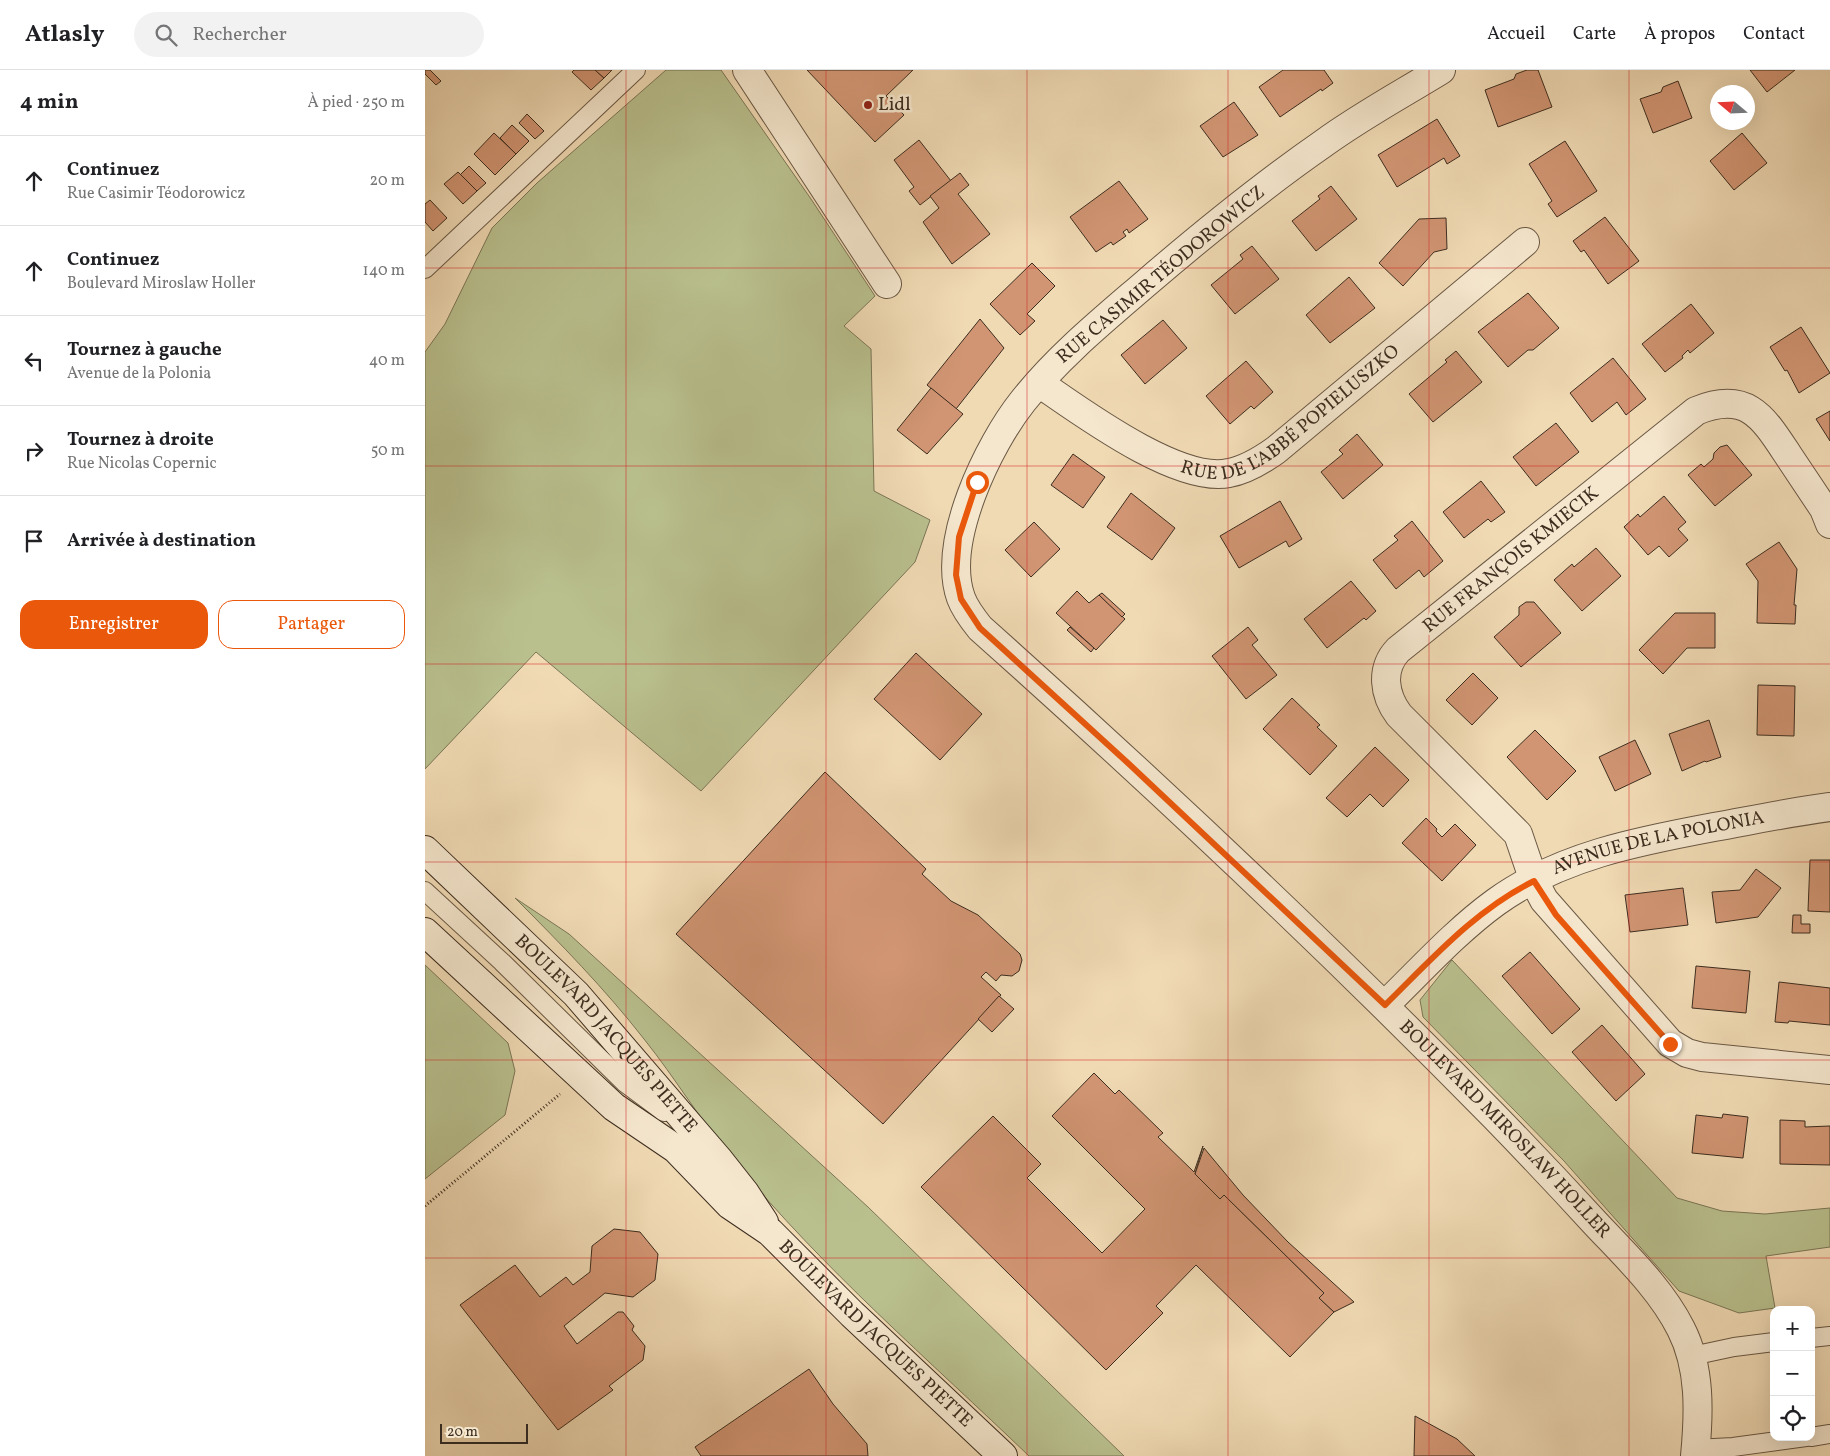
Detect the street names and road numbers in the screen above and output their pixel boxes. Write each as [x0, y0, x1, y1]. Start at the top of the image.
street label: RUE CASIMIR TÉODOROWICZ [1051, 180, 1271, 370]
street label: RUE DE L'ABBÉ POPIELUSZKO [1177, 339, 1406, 487]
street label: RUE FRANÇOIS KMIECIK [1417, 481, 1605, 639]
street label: AVENUE DE LA POLONIA [1548, 805, 1766, 882]
street label: BOULEVARD JACQUES PIETTE [508, 929, 703, 1139]
street label: BOULEVARD MIROSLAW HOLLER [1393, 1015, 1616, 1245]
street label: BOULEVARD JACQUES PIETTE [772, 1234, 978, 1434]

